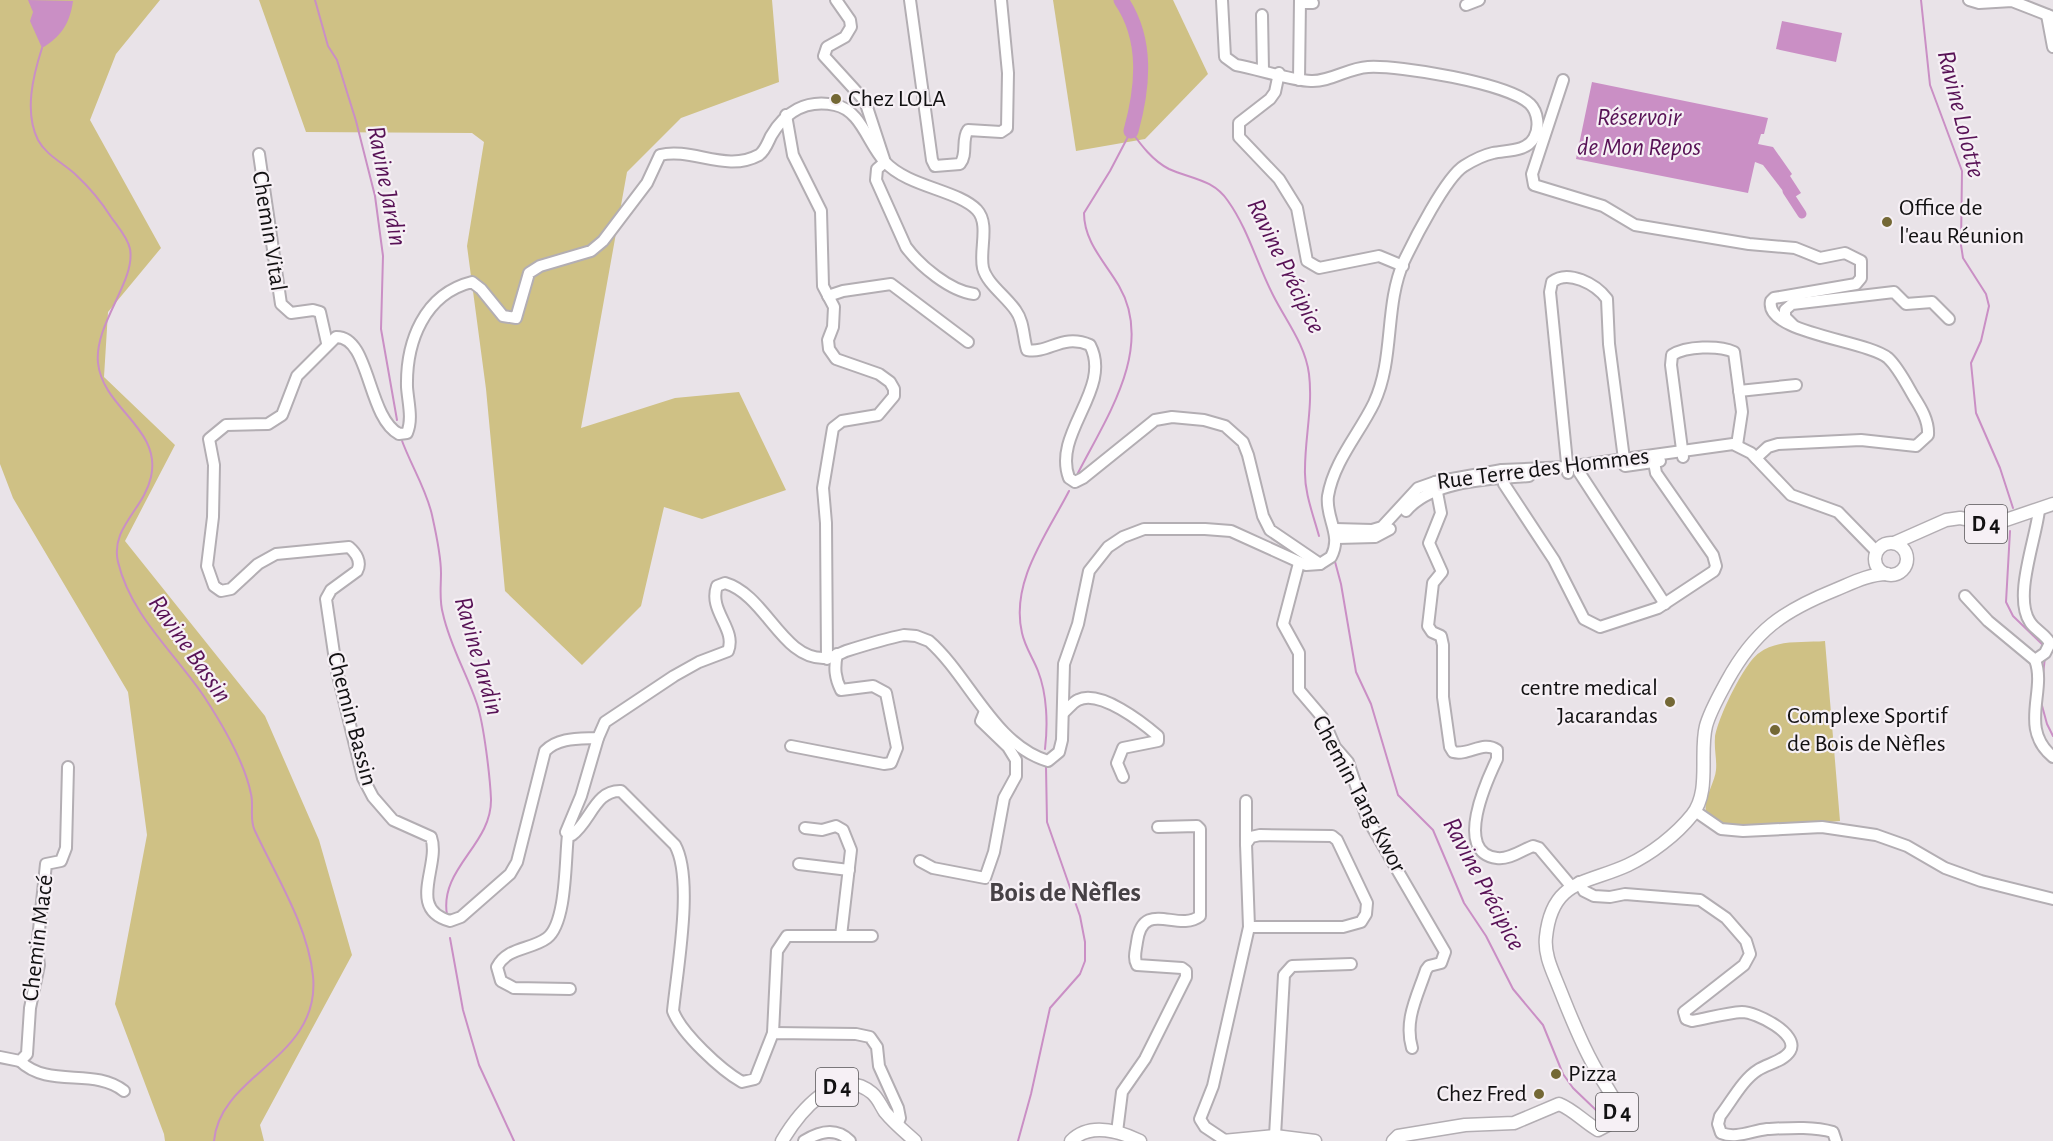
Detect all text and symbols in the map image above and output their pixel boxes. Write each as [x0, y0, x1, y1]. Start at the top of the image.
water label: Ravine Lolotte [1933, 48, 1989, 181]
place label: Chez LOLA [848, 87, 946, 111]
marker: Chez LOLA [829, 92, 843, 106]
water label: Réservoir de Mon Repos [1577, 104, 1701, 160]
water label: Ravine Jardin [363, 124, 411, 248]
street label: Chemin Vital [248, 169, 290, 293]
water label: Ravine Précipice [1242, 194, 1330, 338]
place label: Office de l'eau Réunion [1899, 196, 2024, 248]
marker: Office de l'eau Réunion [1880, 215, 1894, 229]
street label: Rue Terre des Hommes [1435, 444, 1651, 494]
road number: D 4 [1965, 505, 2007, 543]
water label: Ravine Bassin [144, 591, 236, 707]
water label: Ravine Jardin [450, 594, 508, 718]
street label: Chemin Bassin [323, 650, 381, 788]
place label: centre medical Jacarandas [1520, 676, 1658, 728]
marker: centre medical Jacarandas [1663, 695, 1677, 709]
place label: Complexe Sportif de Bois de Nèfles [1787, 704, 1949, 756]
street label: Chemin Tang Kwor [1308, 712, 1411, 877]
marker: Complexe Sportif de Bois de Nèfles [1768, 723, 1782, 737]
water label: Ravine Précipice [1438, 813, 1530, 955]
street label: Chemin Macé [18, 873, 58, 1003]
district label: Bois de Nèfles [989, 879, 1141, 906]
place label: Pizza [1568, 1062, 1617, 1086]
marker: Pizza [1549, 1067, 1563, 1081]
road number: D 4 [816, 1068, 858, 1106]
place label: Chez Fred [1436, 1082, 1527, 1106]
marker: Chez Fred [1532, 1087, 1546, 1101]
road number: D 4 [1596, 1093, 1638, 1131]

